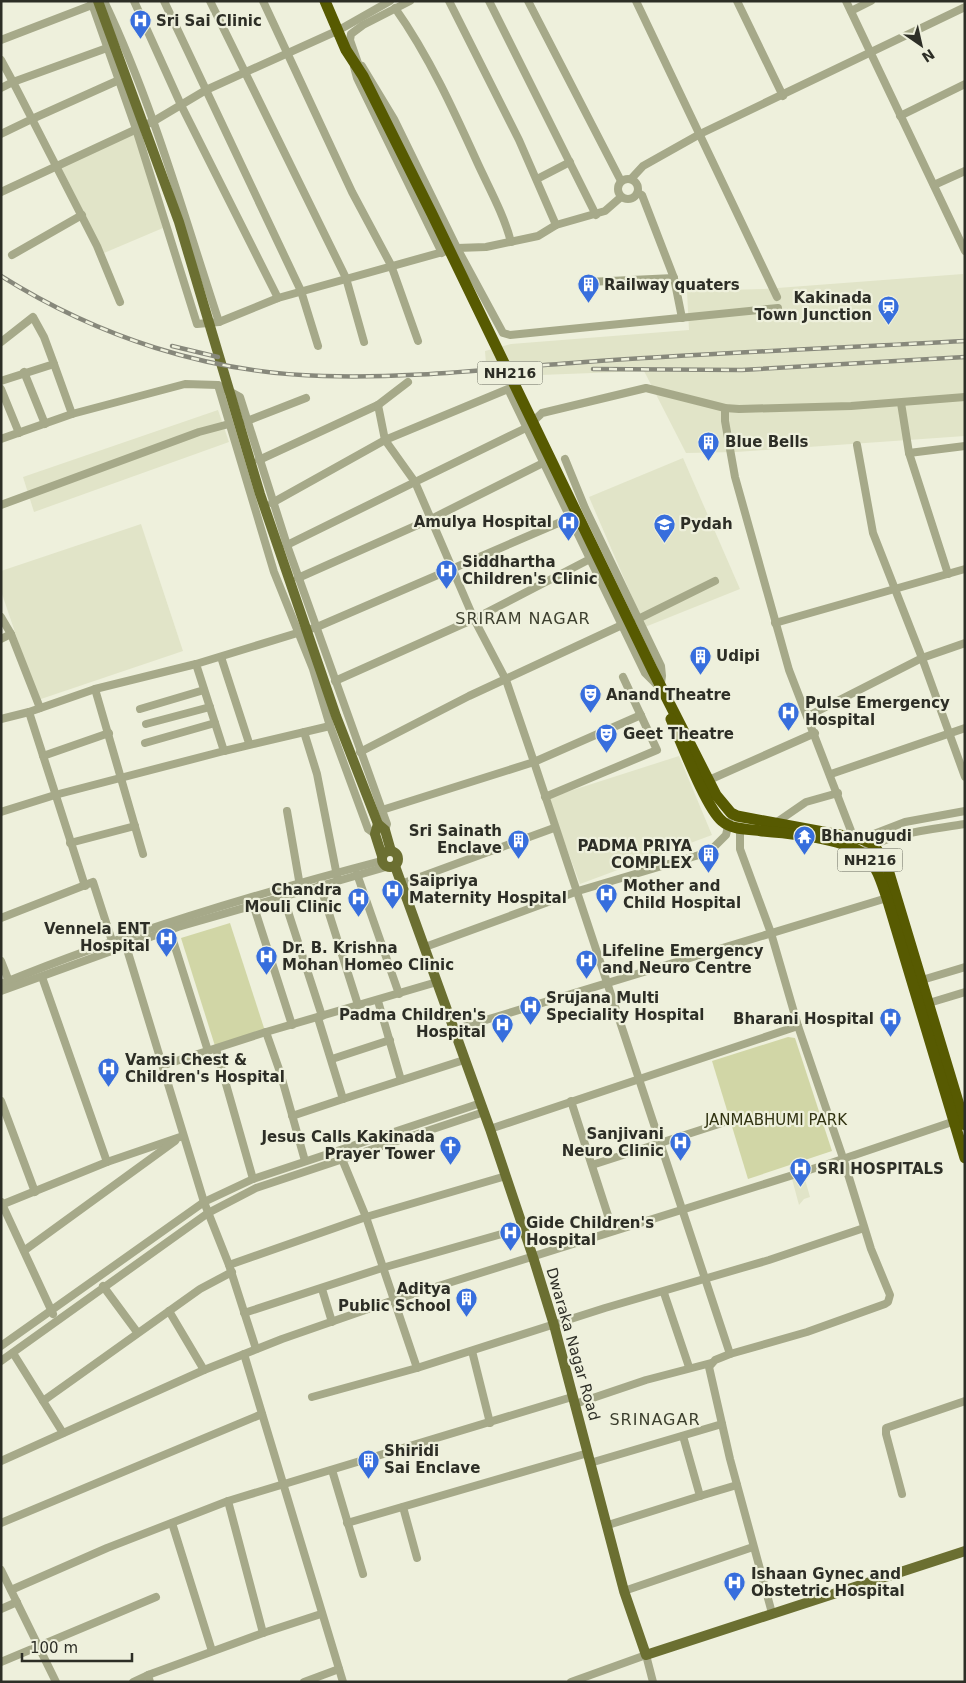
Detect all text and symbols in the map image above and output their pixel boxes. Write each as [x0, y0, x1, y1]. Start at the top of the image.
hospital icon: Sri Sai Clinic [128, 9, 152, 40]
place label: Sri Sai Clinic [156, 12, 262, 30]
north arrow [896, 20, 946, 70]
text: N [919, 46, 938, 66]
building icon: Railway quaters [576, 273, 600, 304]
place label: Railway quaters [604, 276, 740, 294]
place label: Kakinada Town Junction [755, 289, 872, 324]
station icon: Kakinada Town Junction [876, 295, 900, 326]
road number: NH216 [478, 362, 542, 384]
building icon: Blue Bells [697, 430, 721, 461]
place label: Blue Bells [725, 433, 809, 451]
hospital icon: Amulya Hospital [556, 510, 580, 541]
school or university icon: Pydah [652, 512, 676, 543]
place label: Amulya Hospital [414, 513, 552, 531]
place label: Pydah [680, 515, 733, 533]
place label: Siddhartha Children's Clinic [462, 553, 598, 588]
hospital icon: Siddhartha Children's Clinic [434, 559, 458, 590]
district label: SRIRAM NAGAR [455, 609, 591, 628]
building icon: Udipi [688, 644, 712, 675]
place label: Udipi [716, 647, 760, 665]
theatre icon: Anand Theatre [578, 683, 602, 714]
place label: Anand Theatre [606, 686, 731, 704]
place label: Pulse Emergency Hospital [805, 694, 950, 729]
hospital icon: Pulse Emergency Hospital [777, 700, 801, 731]
theatre icon: Geet Theatre [595, 722, 619, 753]
place label: Geet Theatre [623, 725, 734, 743]
place label: Sri Sainath Enclave [409, 822, 502, 857]
temple icon: Bhanugudi [793, 824, 817, 855]
place label: Bhanugudi [821, 827, 912, 845]
building icon: Sri Sainath Enclave [506, 828, 530, 859]
place label: PADMA PRIYA COMPLEX [577, 837, 692, 872]
building icon: PADMA PRIYA COMPLEX [696, 843, 720, 874]
road number: NH216 [838, 848, 902, 872]
place label: Saipriya Maternity Hospital [409, 872, 567, 907]
place label: Mother and Child Hospital [623, 877, 741, 912]
hospital icon: Saipriya Maternity Hospital [381, 878, 405, 909]
place label: Chandra Mouli Clinic [245, 881, 342, 916]
hospital icon: Mother and Child Hospital [595, 883, 619, 914]
hospital icon: Chandra Mouli Clinic [346, 887, 370, 918]
place label: Vennela ENT Hospital [44, 920, 151, 955]
hospital icon: Vennela ENT Hospital [154, 926, 178, 957]
place label: Dr. B. Krishna Mohan Homeo Clinic [282, 939, 454, 974]
place label: Lifeline Emergency and Neuro Centre [602, 942, 764, 977]
hospital icon: Dr. B. Krishna Mohan Homeo Clinic [254, 945, 278, 976]
hospital icon: Lifeline Emergency and Neuro Centre [574, 948, 598, 979]
place label: Srujana Multi Speciality Hospital [546, 989, 704, 1024]
hospital icon: Srujana Multi Speciality Hospital [518, 995, 542, 1026]
place label: Padma Children's Hospital [339, 1006, 486, 1041]
hospital icon: Bharani Hospital [878, 1007, 902, 1038]
place label: Bharani Hospital [733, 1010, 874, 1028]
hospital icon: Padma Children's Hospital [490, 1012, 514, 1043]
place label: Vamsi Chest & Children's Hospital [125, 1051, 285, 1086]
hospital icon: Vamsi Chest & Children's Hospital [97, 1057, 121, 1088]
park label: JANMABHUMI PARK [704, 1111, 848, 1129]
place label: Sanjivani Neuro Clinic [562, 1125, 664, 1160]
place label: Jesus Calls Kakinada Prayer Tower [260, 1128, 436, 1163]
hospital icon: Sanjivani Neuro Clinic [668, 1131, 692, 1162]
church icon: Jesus Calls Kakinada Prayer Tower [439, 1134, 463, 1165]
hospital icon: SRI HOSPITALS [789, 1157, 813, 1188]
place label: SRI HOSPITALS [817, 1160, 944, 1178]
place label: Gide Children's Hospital [526, 1214, 654, 1249]
hospital icon: Gide Children's Hospital [498, 1220, 522, 1251]
street label: Dwaraka Nagar Road [543, 1265, 603, 1423]
place label: Aditya Public School [338, 1280, 451, 1315]
building icon: Aditya Public School [455, 1286, 479, 1317]
district label: SRINAGAR [609, 1410, 701, 1429]
place label: Shiridi Sai Enclave [384, 1442, 480, 1477]
building icon: Shiridi Sai Enclave [356, 1448, 380, 1479]
place label: Ishaan Gynec and Obstetric Hospital [751, 1565, 905, 1600]
hospital icon: Ishaan Gynec and Obstetric Hospital [723, 1571, 747, 1602]
scale bar [22, 1630, 132, 1662]
text: 100 m [30, 1639, 78, 1657]

